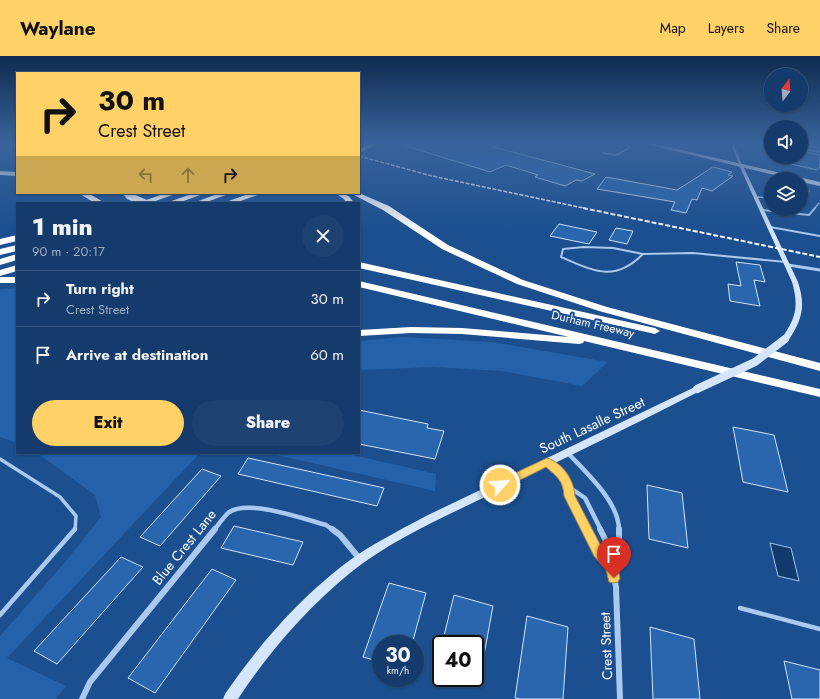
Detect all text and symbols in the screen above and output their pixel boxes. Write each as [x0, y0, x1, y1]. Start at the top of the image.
text: Waylane [20, 15, 96, 42]
text: Map [660, 18, 686, 38]
text: Layers [708, 18, 744, 38]
text: Share [766, 18, 800, 38]
north arrow [764, 68, 808, 112]
map controls [764, 68, 808, 216]
text: 30 m [98, 80, 165, 121]
icon: right [32, 88, 84, 140]
text: Crest Street [98, 118, 185, 144]
button: sound [764, 120, 808, 164]
icon: left [135, 164, 157, 186]
icon: ahead [177, 164, 199, 186]
icon: right [219, 164, 241, 186]
button: layers [764, 172, 808, 216]
text: 1 min [32, 209, 93, 244]
button: close [302, 215, 344, 257]
text: 90 m · 20:17 [32, 242, 105, 261]
text: Turn right [66, 278, 134, 300]
icon: right [32, 288, 54, 310]
text: 30 m [311, 288, 344, 310]
text: Crest Street [66, 300, 129, 319]
street label: Durham Freeway [550, 306, 637, 342]
icon: arrive [32, 344, 54, 366]
text: Arrive at destination [66, 344, 208, 366]
text: 60 m [310, 344, 344, 366]
street label: South Lasalle Street [536, 392, 649, 458]
button: Exit [32, 400, 184, 446]
button: Share [192, 400, 344, 446]
position arrow [479, 464, 521, 506]
street label: Blue Crest Lane [147, 505, 221, 589]
pin [597, 537, 631, 578]
icon: arrive [603, 543, 625, 565]
street label: Crest Street [595, 611, 617, 680]
speed limit sign: 40 [432, 635, 484, 687]
text: 30 [385, 641, 411, 670]
text: km/h [387, 663, 409, 678]

